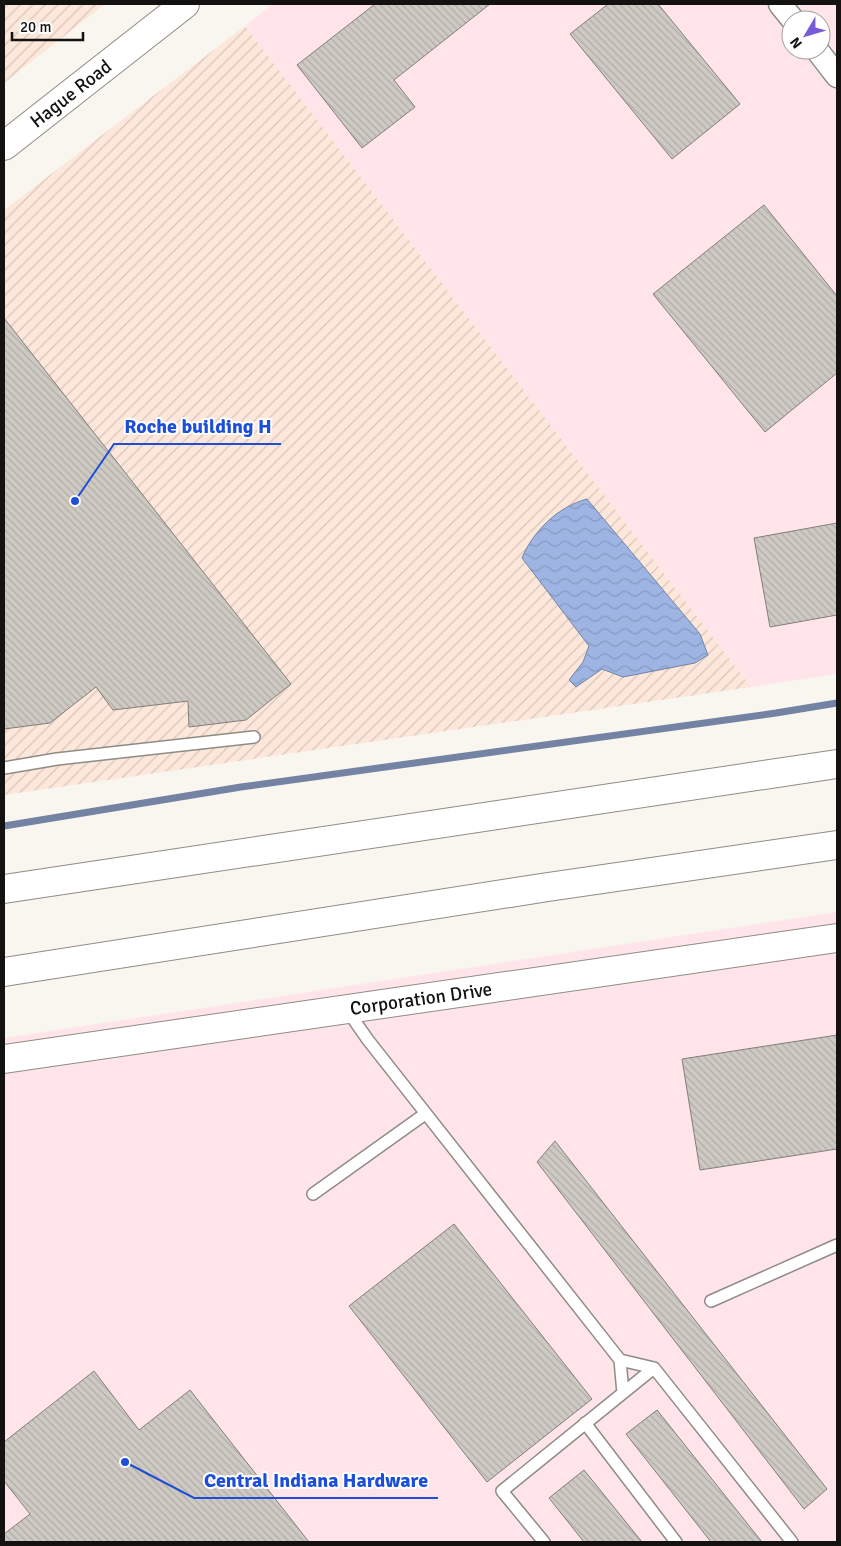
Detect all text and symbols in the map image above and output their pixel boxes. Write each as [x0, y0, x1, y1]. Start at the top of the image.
scale bar [12, 10, 84, 42]
north arrow [781, 10, 831, 60]
text: 20 m [20, 18, 51, 36]
text: N [786, 34, 806, 52]
street label: Hague Road [25, 55, 117, 133]
callout: Roche building H [114, 409, 281, 444]
text: Roche building H [124, 414, 272, 439]
street label: Corporation Drive [348, 977, 494, 1021]
callout: Central Indiana Hardware [194, 1463, 438, 1498]
text: Central Indiana Hardware [204, 1468, 428, 1493]

